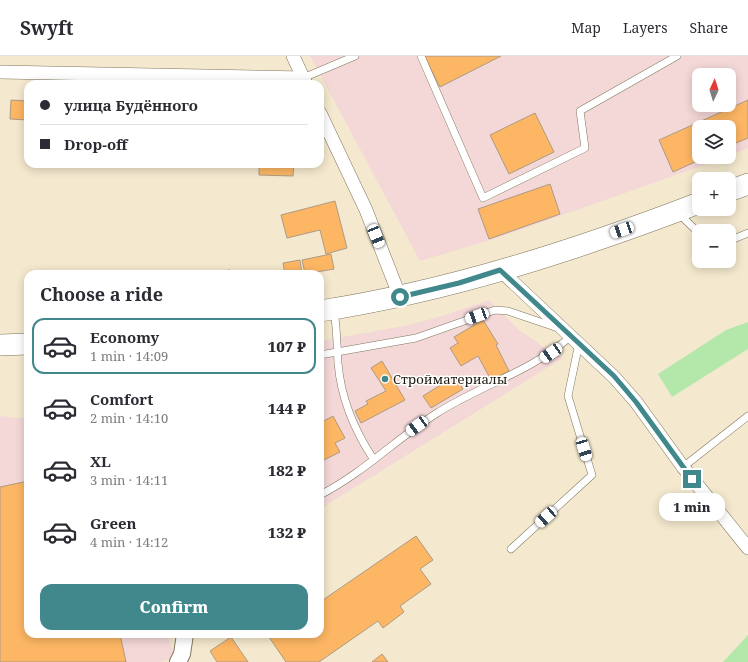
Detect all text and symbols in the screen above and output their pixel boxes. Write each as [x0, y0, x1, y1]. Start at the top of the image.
text: Swyft [20, 15, 74, 41]
text: Map [571, 18, 601, 37]
text: Layers [623, 18, 668, 37]
text: Share [690, 18, 728, 37]
north arrow [692, 68, 736, 112]
map controls [692, 68, 736, 268]
text: улица Будённого [64, 95, 198, 115]
button: layers [692, 120, 736, 164]
text: Drop-off [64, 134, 128, 154]
button: + [692, 172, 736, 216]
car [609, 220, 635, 240]
car [366, 223, 386, 249]
button: − [692, 224, 736, 268]
text: Choose a ride [40, 282, 163, 306]
route start [391, 288, 409, 306]
car [464, 306, 490, 326]
text: Economy [90, 327, 159, 347]
icon: car [42, 328, 78, 364]
text: 107 ₽ [268, 336, 306, 356]
car [538, 341, 564, 365]
text: 1 min · 14:09 [90, 347, 168, 365]
place label: Стройматериалы [393, 370, 508, 388]
marker: Стройматериалы [380, 374, 390, 384]
text: Comfort [90, 389, 153, 409]
icon: car [42, 390, 78, 426]
text: 144 ₽ [268, 398, 306, 418]
text: 2 min · 14:10 [90, 409, 168, 427]
car [404, 414, 430, 438]
car [575, 436, 593, 462]
text: XL [90, 451, 111, 471]
icon: car [42, 452, 78, 488]
text: 182 ₽ [268, 460, 306, 480]
route end [683, 470, 701, 488]
text: 3 min · 14:11 [90, 471, 168, 489]
callout: 1 min [659, 493, 725, 521]
text: 1 min [673, 498, 711, 516]
car [533, 505, 559, 529]
text: Green [90, 513, 137, 533]
icon: car [42, 514, 78, 550]
text: 132 ₽ [268, 522, 306, 542]
text: 4 min · 14:12 [90, 533, 168, 551]
button: Confirm [40, 584, 308, 630]

